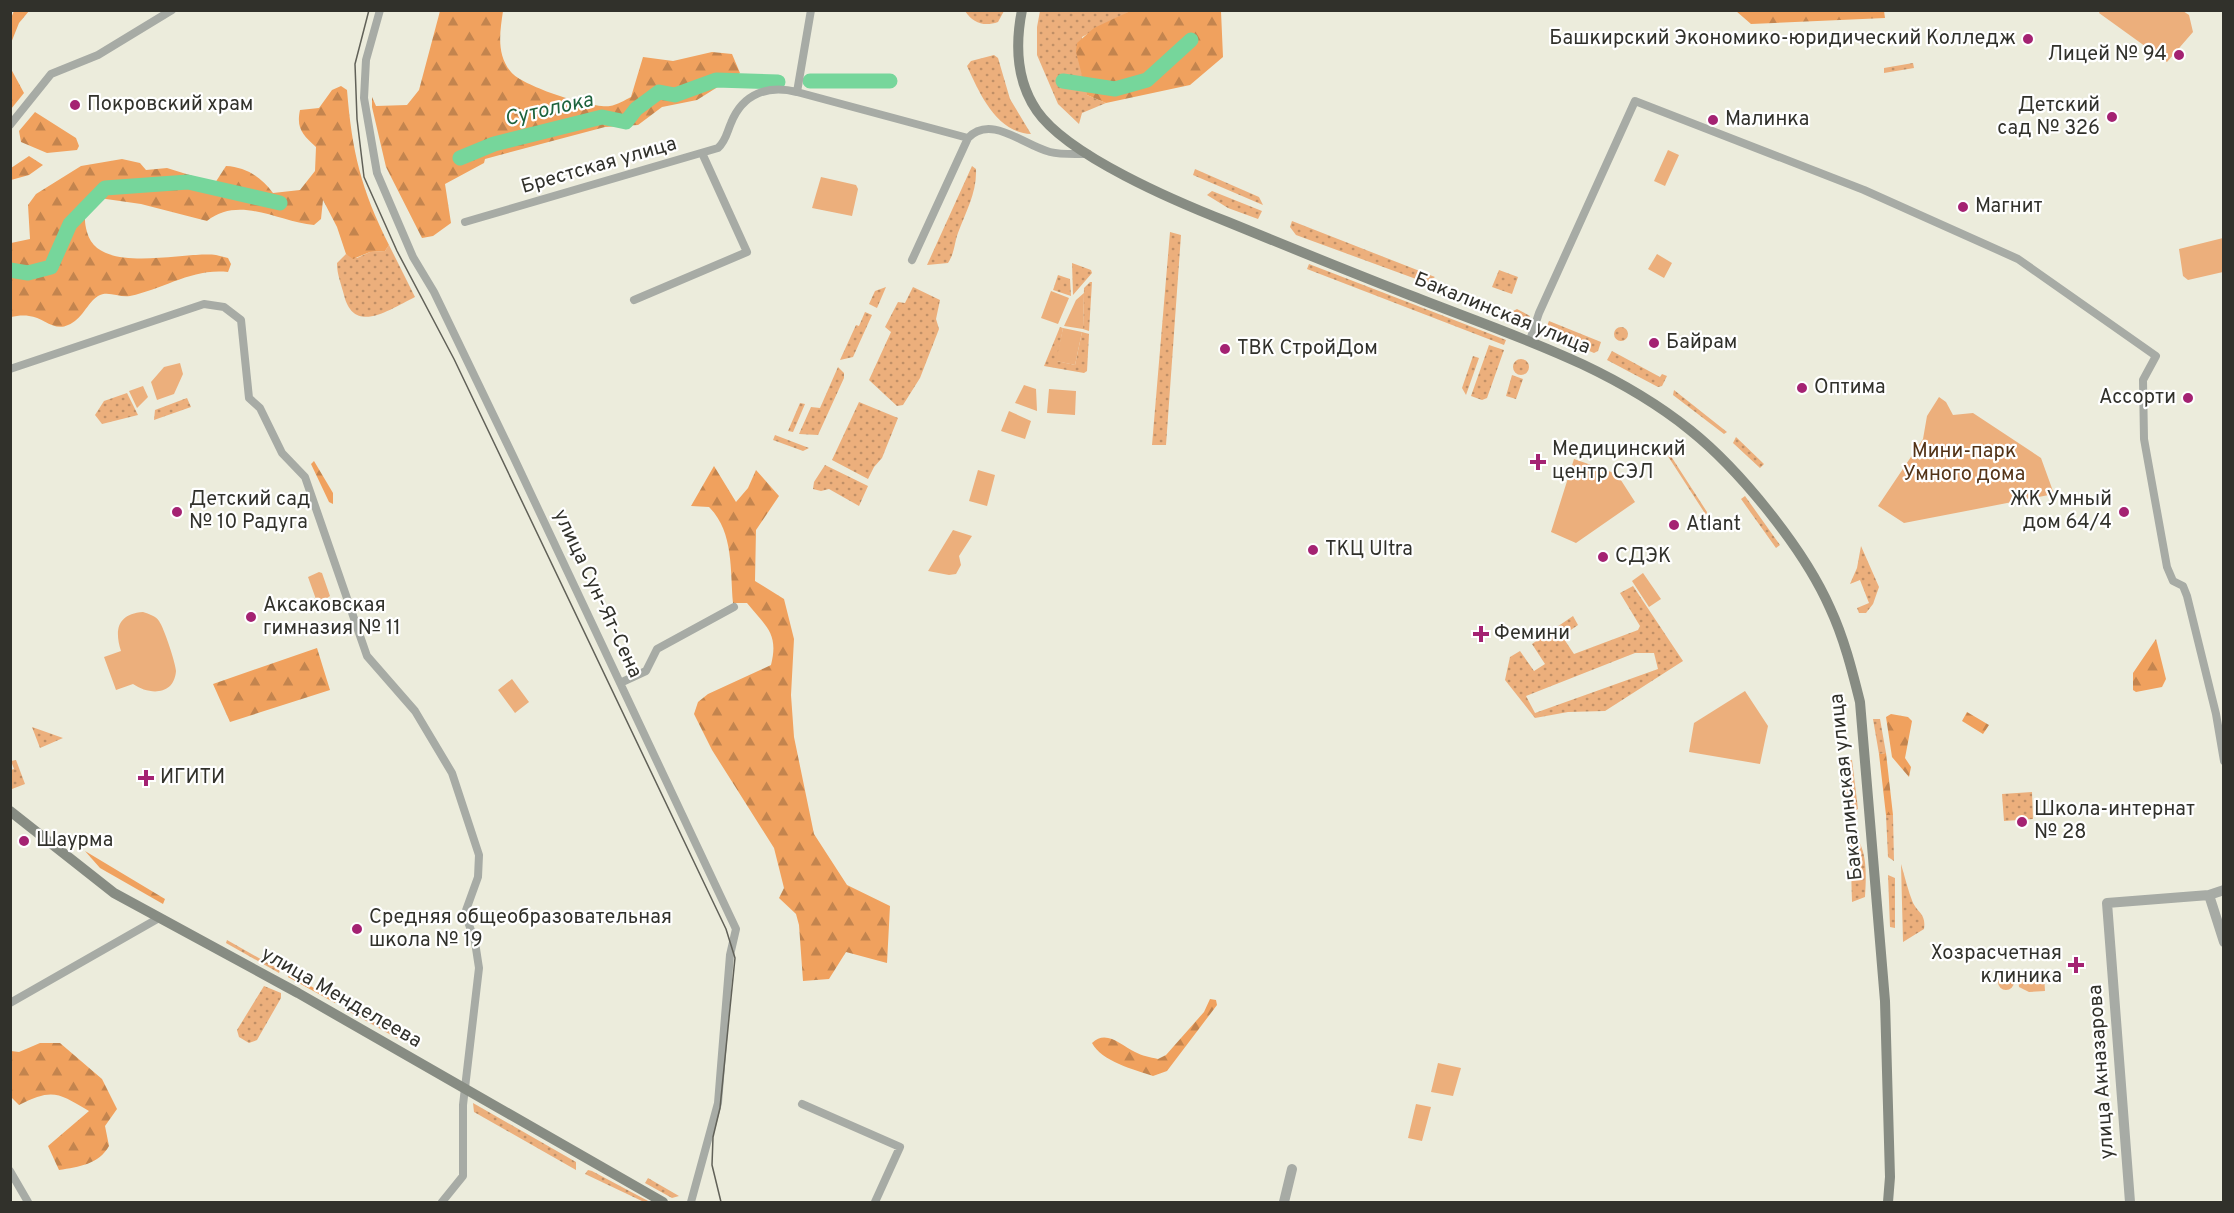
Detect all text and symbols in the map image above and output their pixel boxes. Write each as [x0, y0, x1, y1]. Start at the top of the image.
place label: Башкирский Экономико-юридический Колледж [1549, 26, 2016, 52]
marker: Башкирский Экономико-юридический Колледж [2021, 32, 2035, 46]
place label: Лицей № 94 [2048, 42, 2167, 68]
marker: Лицей № 94 [2172, 48, 2186, 62]
water label: Сутолока [502, 87, 596, 133]
place label: Покровский храм [87, 92, 253, 118]
place label: Детский сад № 326 [1997, 93, 2100, 142]
marker: Покровский храм [68, 98, 82, 112]
place label: Малинка [1725, 107, 1809, 133]
marker: Детский сад № 326 [2105, 110, 2119, 124]
marker: Малинка [1706, 113, 1720, 127]
street label: Брестская улица [518, 131, 680, 201]
place label: Магнит [1975, 194, 2043, 220]
marker: Магнит [1956, 200, 1970, 214]
street label: Бакалинская улица [1410, 267, 1594, 361]
place label: Байрам [1666, 330, 1737, 356]
place label: ТВК СтройДом [1237, 336, 1378, 362]
marker: Байрам [1647, 336, 1661, 350]
marker: ТВК СтройДом [1218, 342, 1232, 356]
place label: Оптима [1814, 375, 1886, 401]
marker: Оптима [1795, 381, 1809, 395]
place label: Ассорти [2099, 385, 2176, 411]
marker: Ассорти [2181, 391, 2195, 405]
place label: Медицинский центр СЭЛ [1552, 437, 1686, 486]
park label: Мини-парк Умного дома [1903, 439, 2025, 488]
marker: Медицинский центр СЭЛ [1529, 453, 1547, 471]
place label: Детский сад № 10 Радуга [189, 487, 310, 536]
place label: ЖК Умный дом 64/4 [2010, 487, 2112, 536]
marker: Детский сад № 10 Радуга [170, 505, 184, 519]
street label: улица Сун-Ят-Сена [546, 505, 648, 683]
marker: ЖК Умный дом 64/4 [2117, 505, 2131, 519]
place label: Atlant [1686, 512, 1741, 538]
marker: Atlant [1667, 518, 1681, 532]
place label: ТКЦ Ultra [1325, 537, 1413, 563]
marker: ТКЦ Ultra [1306, 543, 1320, 557]
place label: СДЭК [1615, 544, 1671, 570]
marker: СДЭК [1596, 550, 1610, 564]
place label: Аксаковская гимназия № 11 [263, 593, 401, 642]
marker: Аксаковская гимназия № 11 [244, 610, 258, 624]
place label: Фемини [1494, 621, 1570, 647]
marker: Фемини [1472, 625, 1490, 643]
street label: Бакалинская улица [1824, 692, 1870, 882]
place label: ИГИТИ [160, 765, 225, 791]
marker: ИГИТИ [137, 769, 155, 787]
place label: Школа-интернат № 28 [2034, 797, 2195, 846]
marker: Школа-интернат № 28 [2015, 815, 2029, 829]
place label: Шаурма [36, 828, 113, 854]
marker: Шаурма [17, 834, 31, 848]
place label: Средняя общеобразовательная школа № 19 [369, 905, 672, 954]
marker: Средняя общеобразовательная школа № 19 [350, 922, 364, 936]
street label: улица Менделеева [256, 941, 426, 1055]
place label: Хозрасчетная клиника [1931, 941, 2062, 990]
marker: Хозрасчетная клиника [2067, 956, 2085, 974]
street label: улица Акназарова [2083, 984, 2121, 1160]

